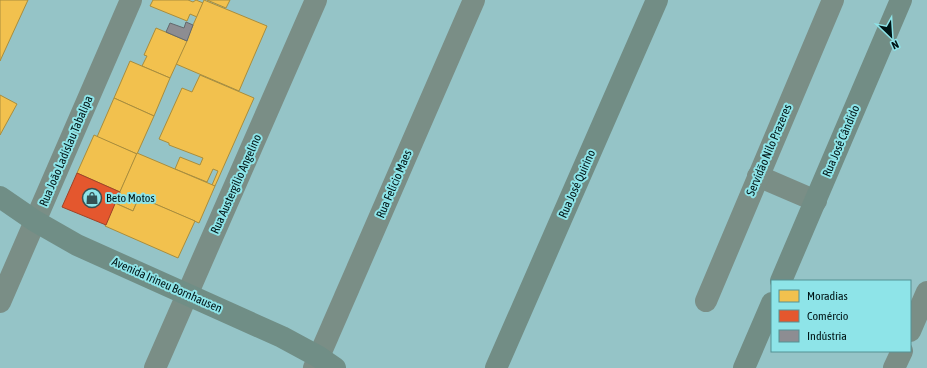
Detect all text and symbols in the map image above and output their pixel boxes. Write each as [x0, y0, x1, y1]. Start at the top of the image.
north arrow [871, 16, 911, 56]
text: N [890, 38, 901, 52]
street label: Rua João Ladislau Tabalipa [36, 94, 96, 208]
street label: Servidão Nilo Prazeres [743, 102, 795, 198]
street label: Rua José Cândido [820, 103, 863, 179]
street label: Rua Austergílio Angelino [208, 132, 264, 236]
street label: Rua José Quirino [556, 147, 598, 220]
street label: Rua Felício Maes [373, 148, 415, 220]
shop icon: Beto Motos [81, 187, 103, 209]
place label: Beto Motos [106, 191, 155, 205]
street label: Avenida Irineu Bornhausen [110, 254, 224, 316]
legend [771, 280, 911, 352]
text: Moradias [807, 289, 848, 303]
text: Comércio [807, 309, 849, 323]
text: Indústria [807, 329, 847, 343]

